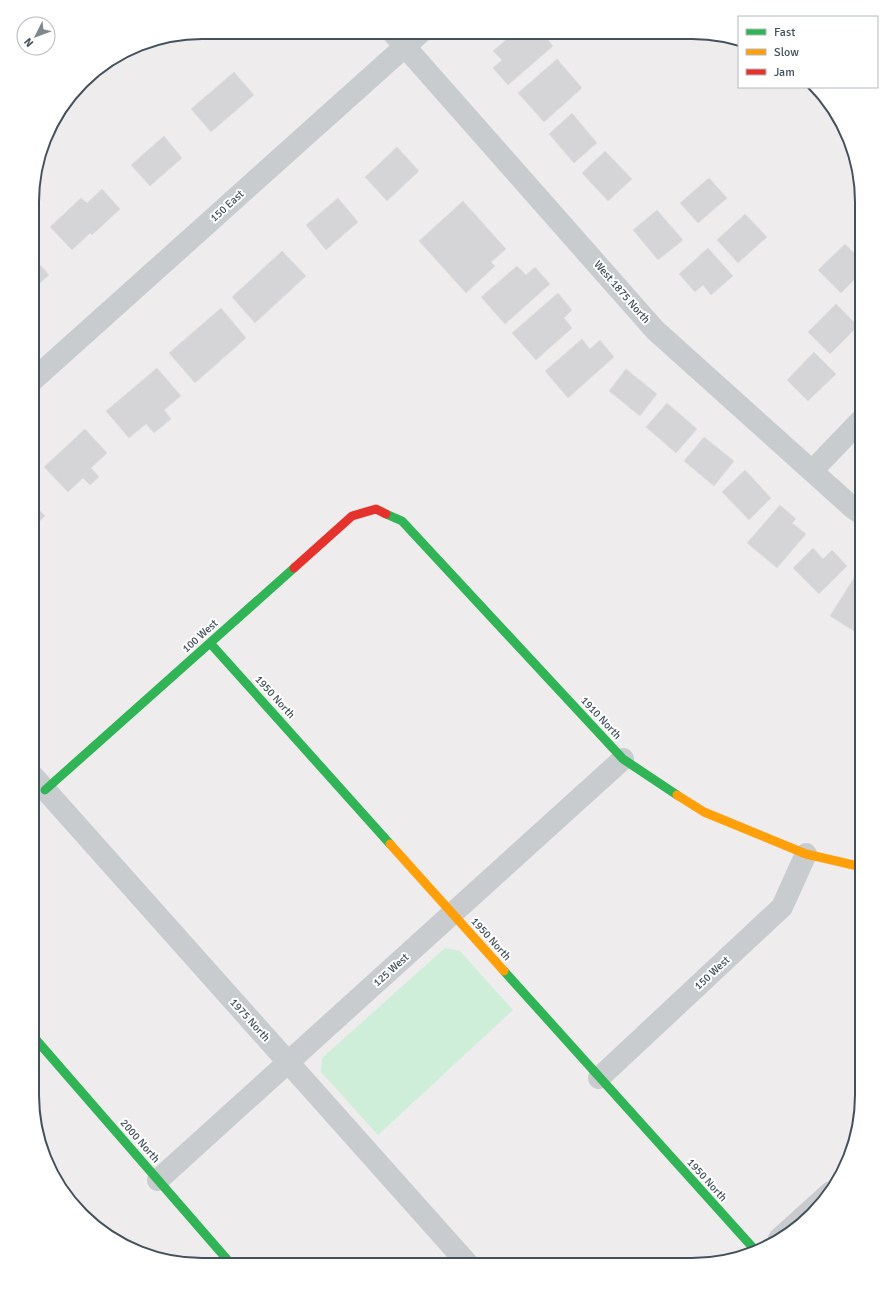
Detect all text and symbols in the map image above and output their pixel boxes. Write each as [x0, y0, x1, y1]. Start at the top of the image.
north arrow [16, 16, 56, 56]
legend [738, 16, 878, 88]
text: Fast [774, 25, 795, 40]
text: N [22, 35, 36, 50]
text: Slow [774, 45, 799, 60]
text: Jam [774, 65, 795, 80]
street label: 150 East [208, 187, 247, 224]
street label: West 1875 North [591, 258, 653, 326]
street label: 100 West [180, 617, 221, 655]
street label: 1950 North [252, 673, 298, 721]
street label: 1910 North [578, 694, 624, 742]
street label: 1950 North [468, 915, 514, 963]
street label: 125 West [371, 951, 412, 989]
street label: 150 West [692, 953, 732, 993]
street label: 1975 North [227, 996, 273, 1044]
street label: 2000 North [118, 1117, 162, 1165]
street label: 1950 North [684, 1156, 730, 1204]

